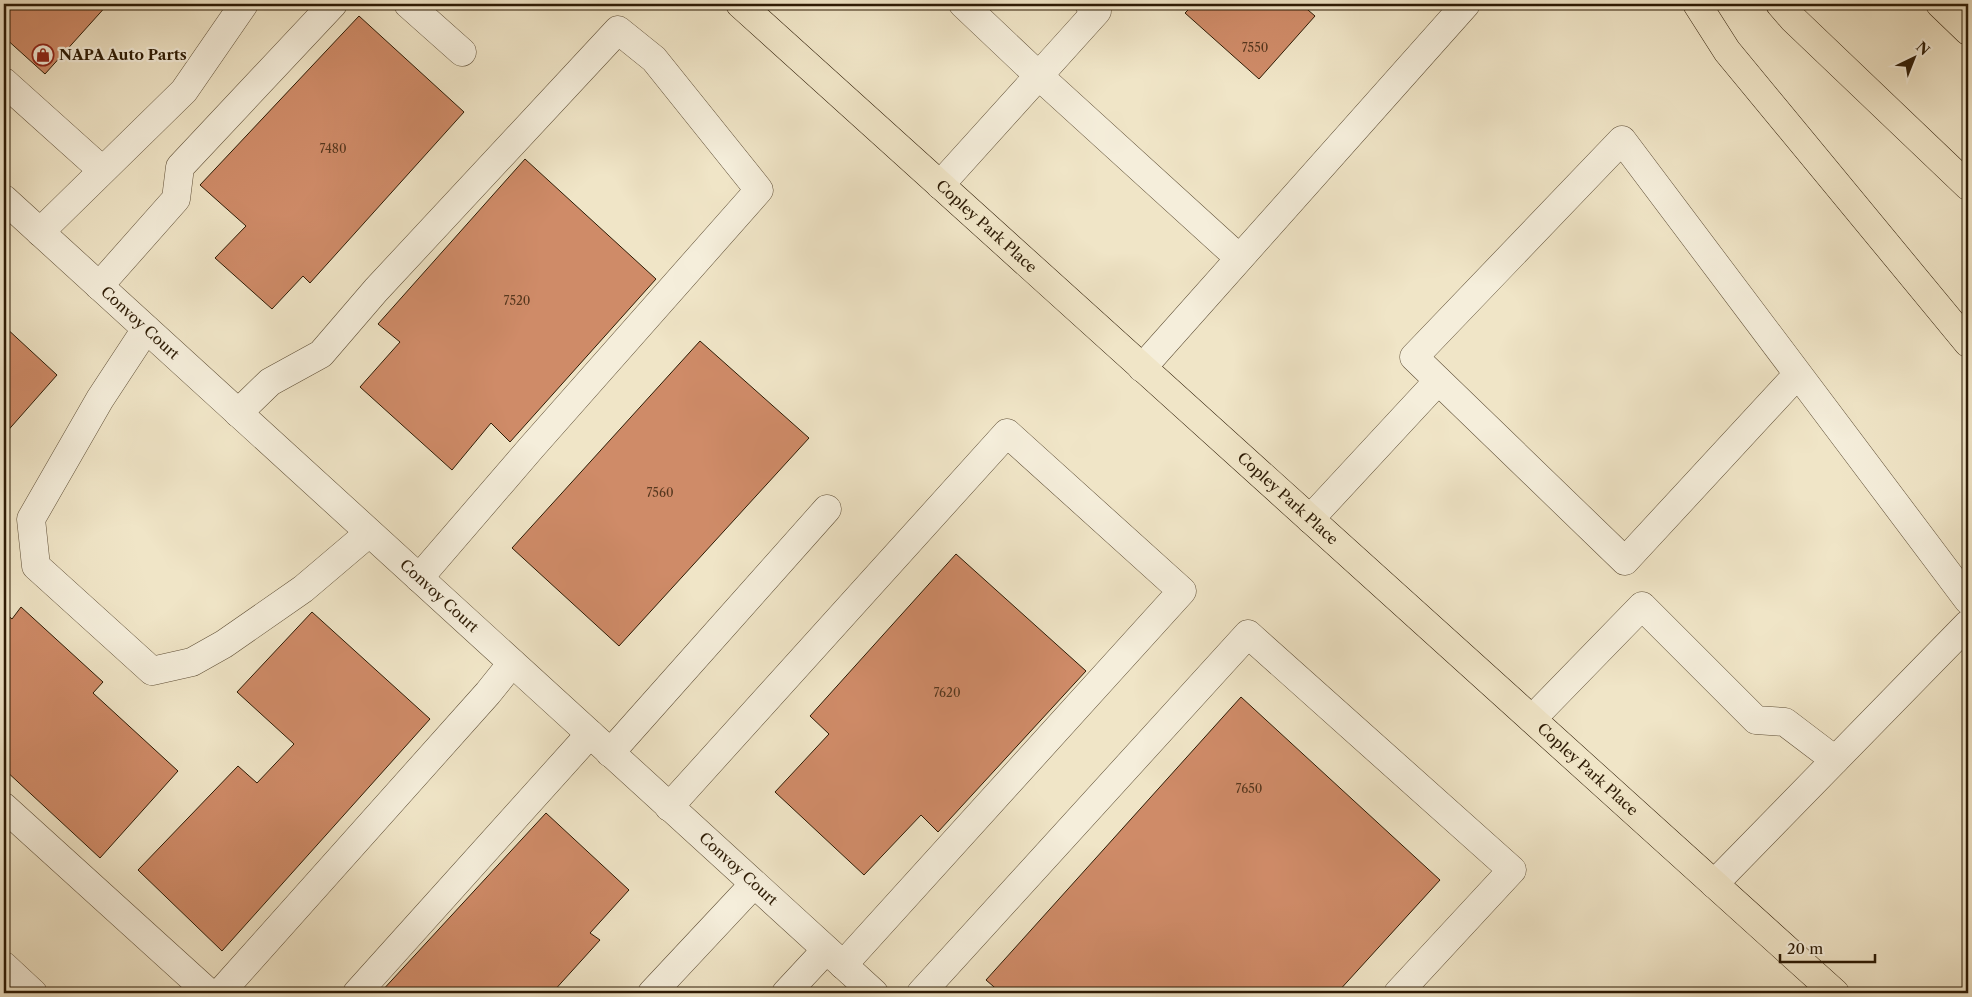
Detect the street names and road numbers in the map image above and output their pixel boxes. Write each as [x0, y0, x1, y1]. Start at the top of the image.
street label: Copley Park Place [932, 176, 1041, 277]
street label: Convoy Court [97, 282, 184, 364]
street label: Copley Park Place [1234, 448, 1342, 549]
street label: Convoy Court [396, 555, 483, 637]
street label: Copley Park Place [1533, 719, 1642, 820]
street label: Convoy Court [695, 828, 782, 910]

